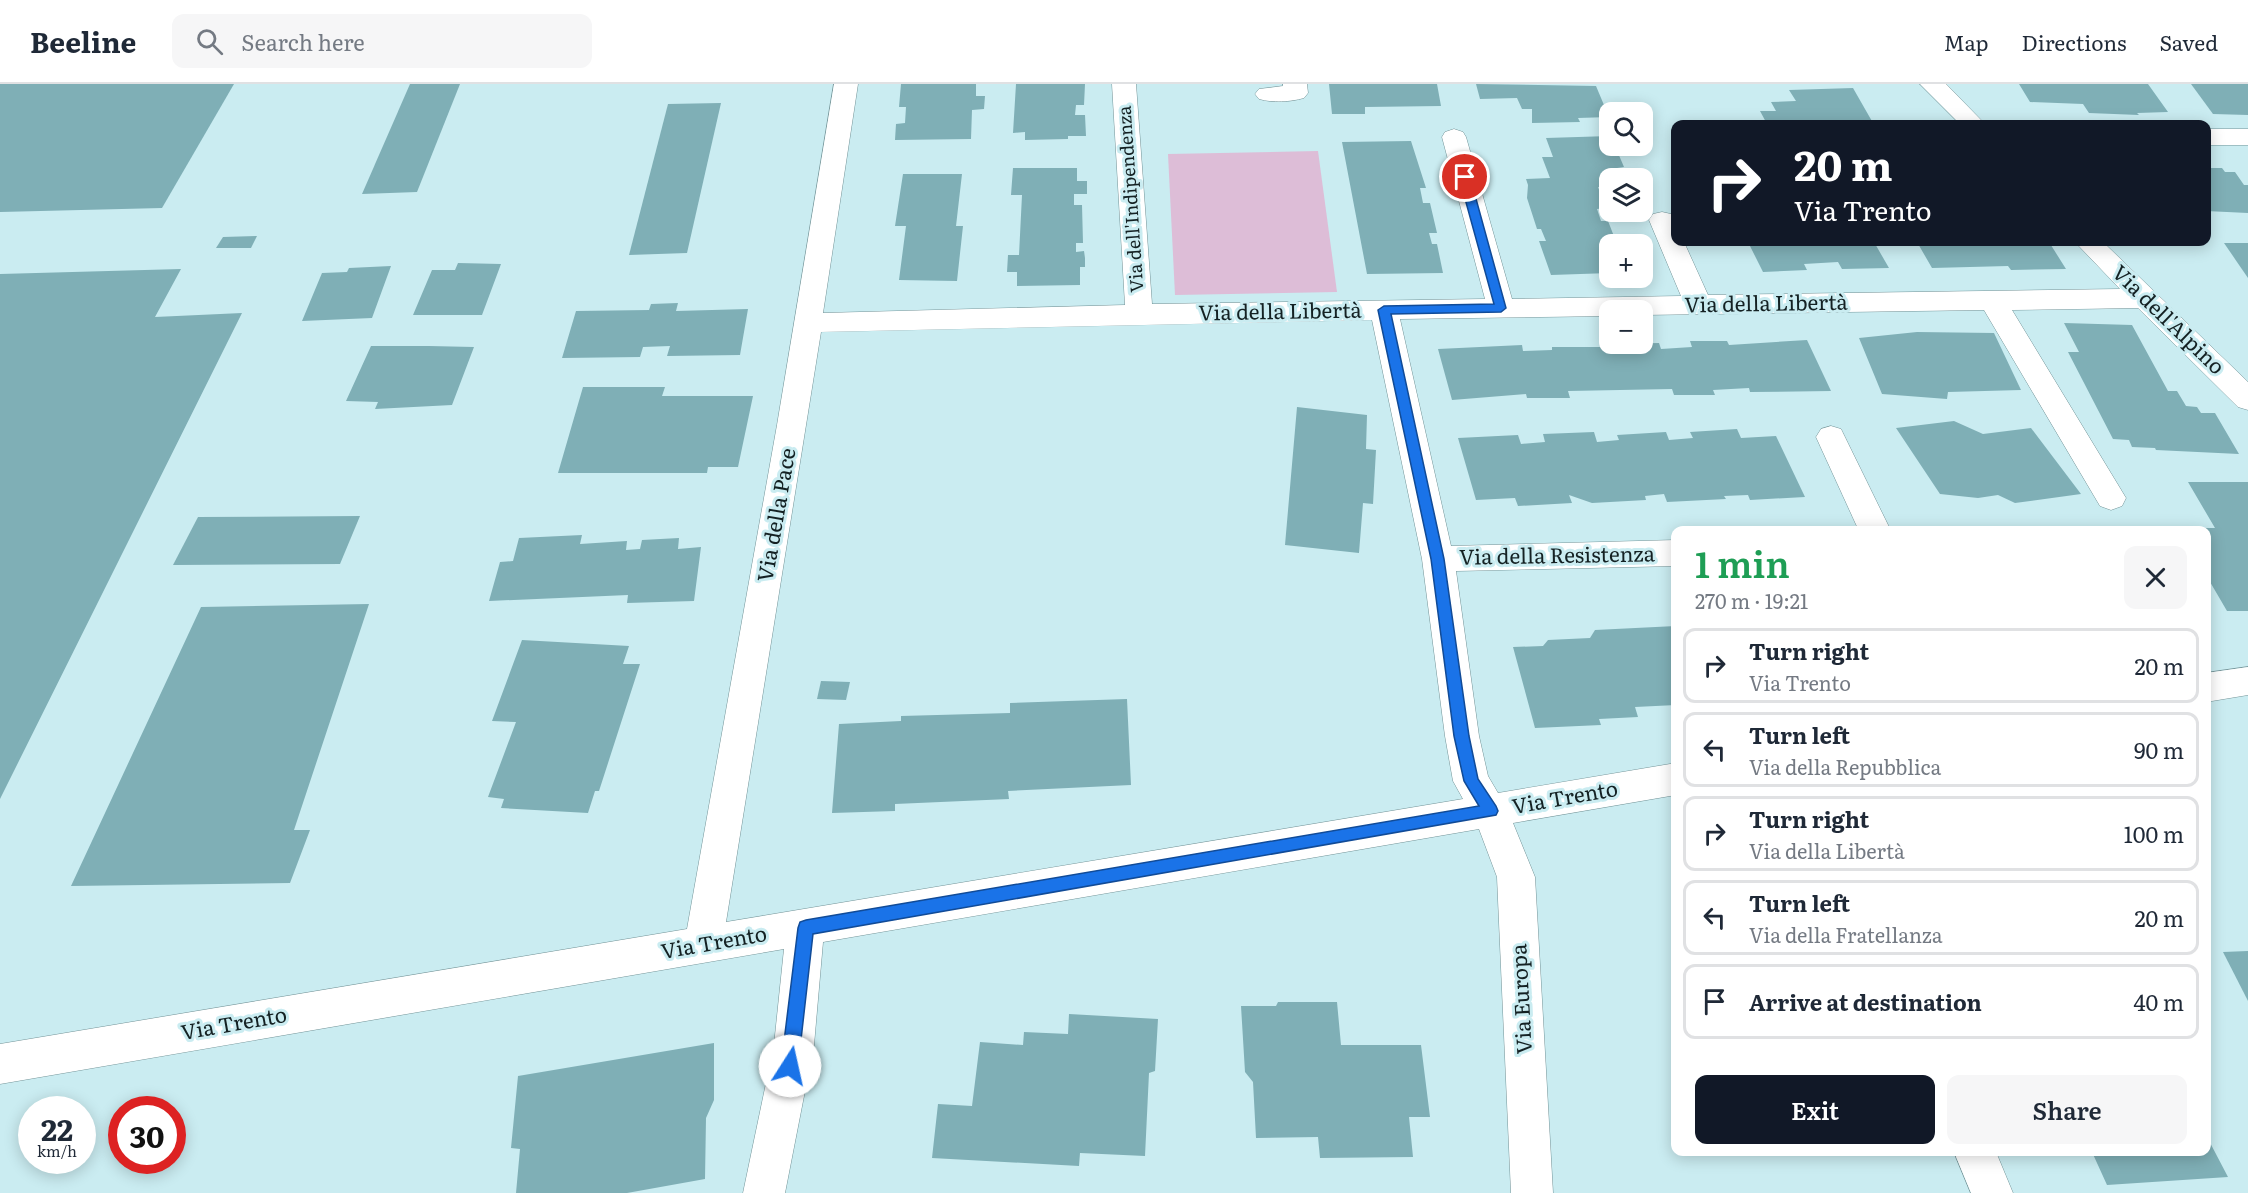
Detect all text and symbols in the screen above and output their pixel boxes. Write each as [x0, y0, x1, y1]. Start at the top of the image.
search box [172, 14, 592, 68]
text: Beeline [30, 20, 136, 62]
icon: search [193, 25, 226, 58]
text: Search here [241, 25, 365, 58]
text: Map [1944, 26, 1989, 57]
text: Directions [2022, 26, 2127, 57]
text: Saved [2160, 26, 2218, 57]
map controls [1599, 102, 1653, 354]
button: search [1599, 102, 1653, 156]
street label: Via dell'Indipendenza [1109, 105, 1149, 293]
text: 20 m [1794, 132, 1893, 194]
icon: right [1695, 144, 1773, 222]
pin [1439, 151, 1490, 202]
icon: arrive [1448, 160, 1481, 193]
button: layers [1599, 168, 1653, 222]
text: Via Trento [1794, 189, 1932, 229]
button: + [1599, 234, 1653, 288]
street label: Via dell'Alpino [2106, 256, 2233, 380]
street label: Via della Libertà [1684, 285, 1849, 318]
street label: Via della Libertà [1198, 293, 1363, 326]
button: − [1599, 300, 1653, 354]
street label: Via della Pace [747, 445, 802, 584]
street label: Via della Resistenza [1459, 536, 1656, 571]
text: 1 min [1695, 536, 1790, 589]
button: close [2124, 546, 2187, 609]
text: 270 m · 19:21 [1695, 585, 1808, 615]
text: Turn right [1749, 634, 1869, 667]
icon: right [1698, 649, 1731, 682]
text: 20 m [2134, 649, 2184, 682]
text: Via Trento [1749, 667, 1851, 697]
text: Turn left [1749, 718, 1850, 751]
icon: left [1698, 733, 1731, 766]
text: 90 m [2134, 733, 2184, 766]
text: Via della Repubblica [1749, 751, 1941, 781]
street label: Via Trento [1509, 771, 1620, 820]
text: Turn right [1749, 802, 1869, 835]
icon: right [1698, 817, 1731, 850]
text: 100 m [2124, 817, 2184, 850]
text: Via della Libertà [1749, 835, 1905, 865]
text: Turn left [1749, 886, 1850, 919]
icon: left [1698, 901, 1731, 934]
text: 20 m [2134, 901, 2184, 934]
street label: Via Trento [658, 916, 769, 965]
text: Via della Fratellanza [1749, 919, 1943, 949]
street label: Via Europa [1501, 943, 1538, 1055]
icon: arrive [1698, 985, 1731, 1018]
text: Arrive at destination [1749, 985, 1982, 1018]
text: 40 m [2133, 985, 2184, 1018]
street label: Via Trento [178, 997, 289, 1046]
position arrow [758, 1034, 822, 1098]
button: Exit [1695, 1075, 1935, 1144]
button: Share [1947, 1075, 2187, 1144]
speed limit sign: 30 [108, 1096, 186, 1174]
text: 22 [41, 1106, 73, 1150]
text: km/h [37, 1139, 77, 1162]

